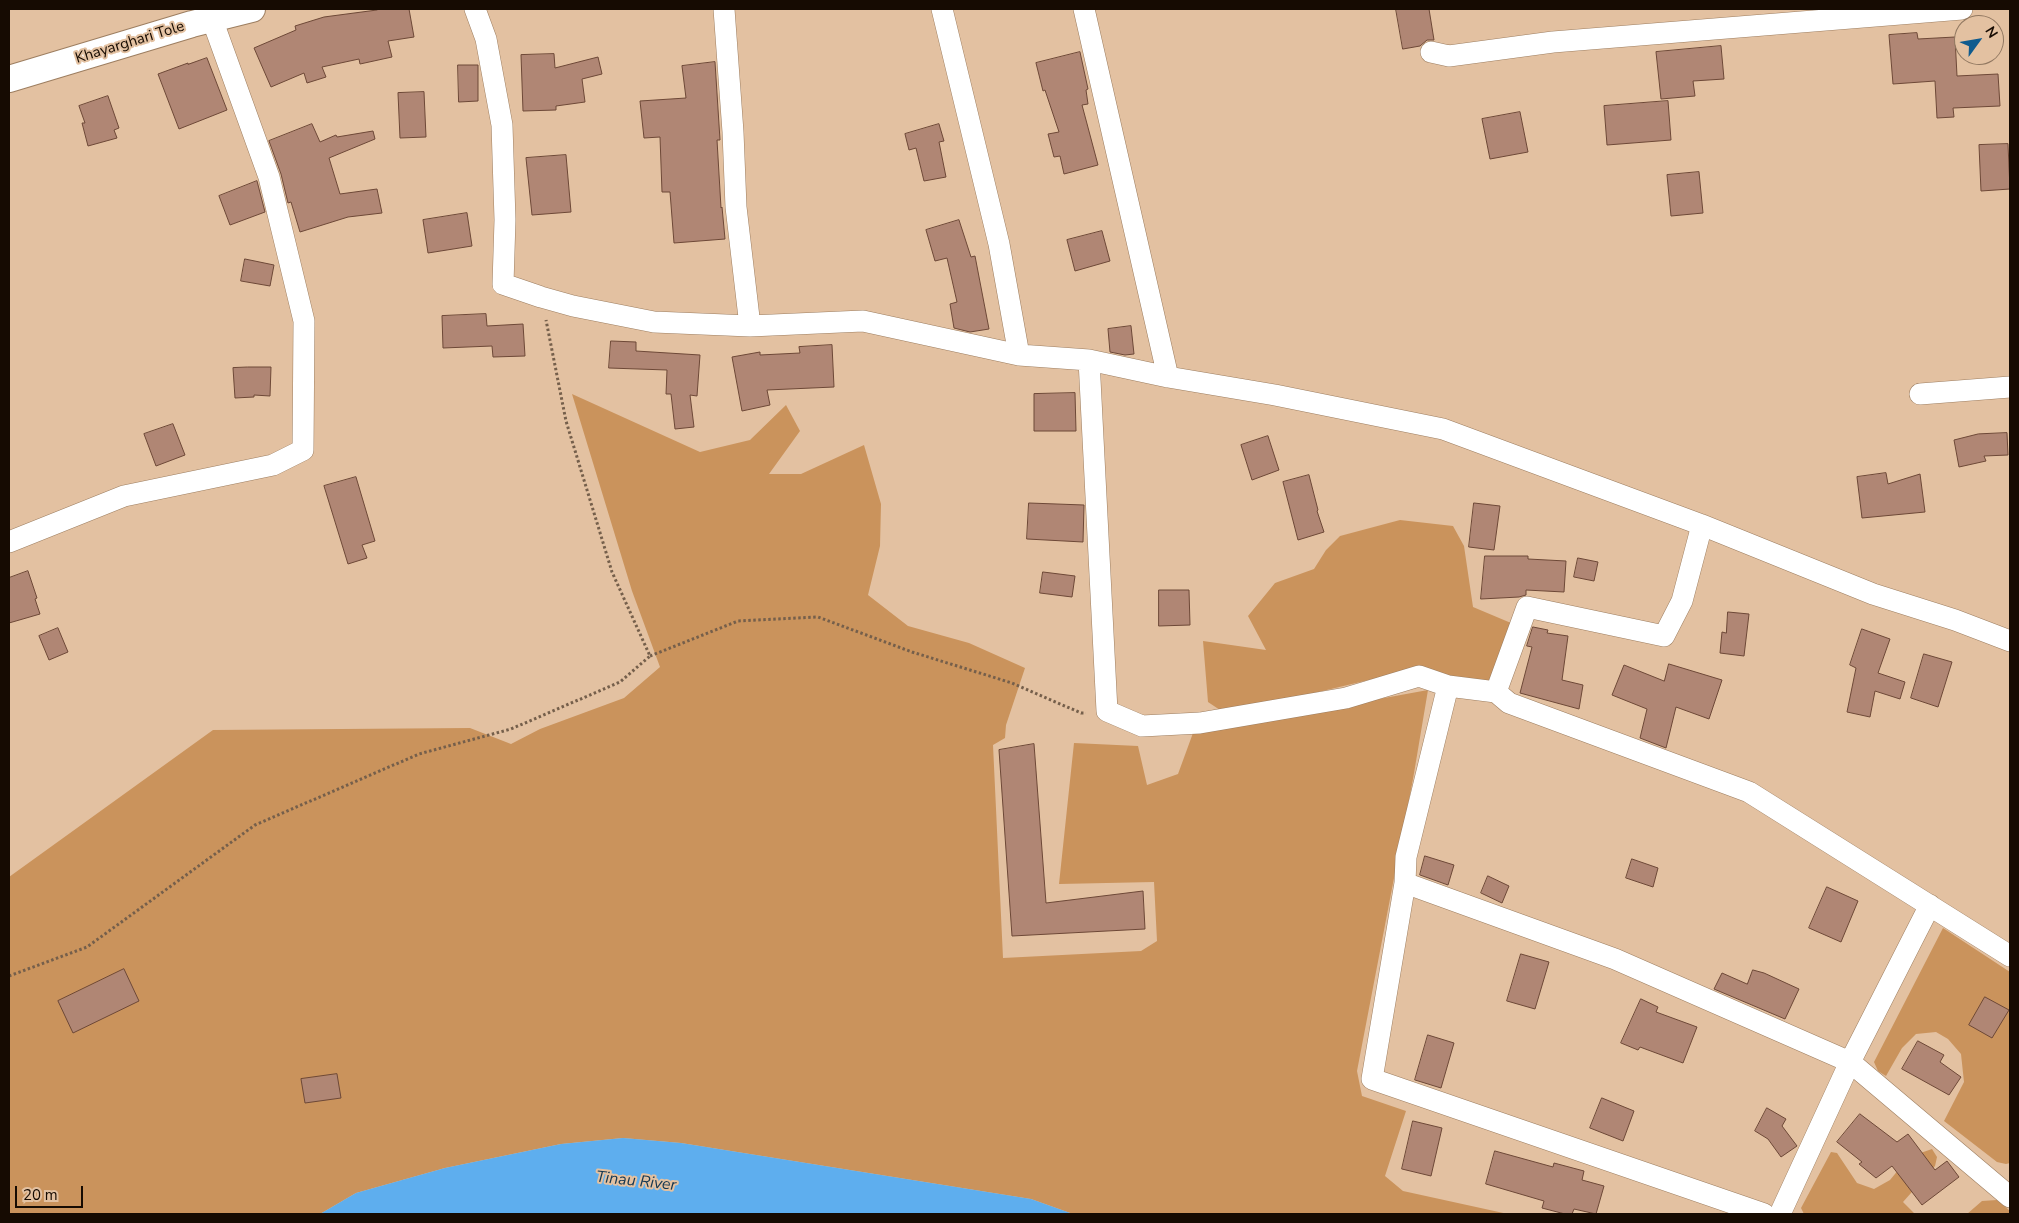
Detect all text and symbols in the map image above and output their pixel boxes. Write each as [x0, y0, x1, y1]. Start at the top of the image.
north arrow [1954, 15, 2004, 65]
street label: Khayarghari Tole [73, 18, 187, 68]
text: N [1980, 23, 2002, 42]
water label: Tinau River [595, 1168, 677, 1196]
scale bar [18, 1176, 85, 1208]
text: 20 m [23, 1185, 58, 1205]

